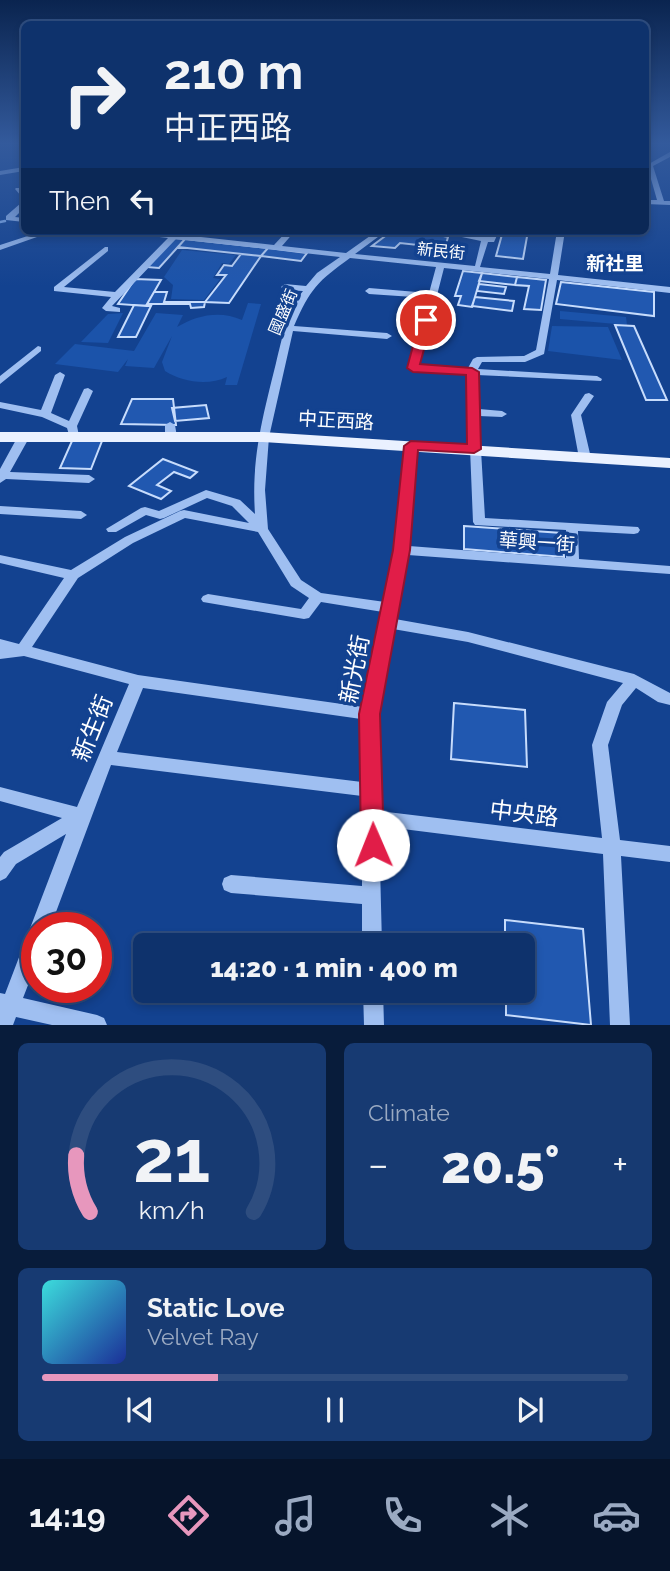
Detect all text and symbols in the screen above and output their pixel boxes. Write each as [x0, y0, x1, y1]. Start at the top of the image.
text: 210 m [164, 43, 303, 100]
icon: right [49, 49, 140, 140]
text: 中正西路 [164, 109, 292, 146]
icon: left [124, 182, 162, 220]
text: Then [49, 186, 110, 216]
street label: 新民街 [416, 239, 466, 263]
district label: 新社里 [586, 252, 644, 274]
street label: 國盛街 [265, 286, 301, 338]
pin [396, 290, 456, 350]
icon: arrive [407, 301, 445, 339]
street label: 中正西路 [297, 407, 375, 433]
street label: 華興一街 [498, 528, 576, 556]
street label: 新光街 [334, 633, 374, 705]
street label: 新生街 [67, 691, 117, 765]
street label: 中央路 [488, 795, 560, 831]
position arrow [336, 808, 410, 882]
speed limit sign: 30 [21, 912, 112, 1003]
text: 14:20 · 1 min · 400 m [210, 953, 458, 983]
text: Climate [368, 1099, 450, 1126]
text: 21 [133, 1115, 211, 1200]
text: 20.5° [441, 1134, 560, 1195]
text: − [368, 1142, 388, 1187]
text: + [612, 1142, 628, 1187]
text: km/h [139, 1195, 205, 1225]
text: Static Love [147, 1293, 285, 1323]
text: Velvet Ray [147, 1323, 259, 1350]
icon: previous [121, 1391, 159, 1429]
icon: pause [316, 1391, 354, 1429]
icon: next [511, 1391, 549, 1429]
icon: directions [164, 1491, 213, 1540]
icon: music [271, 1491, 320, 1540]
icon: phone [378, 1491, 427, 1540]
icon: climate [485, 1491, 534, 1540]
icon: car [592, 1491, 641, 1540]
text: 14:19 [29, 1497, 106, 1534]

